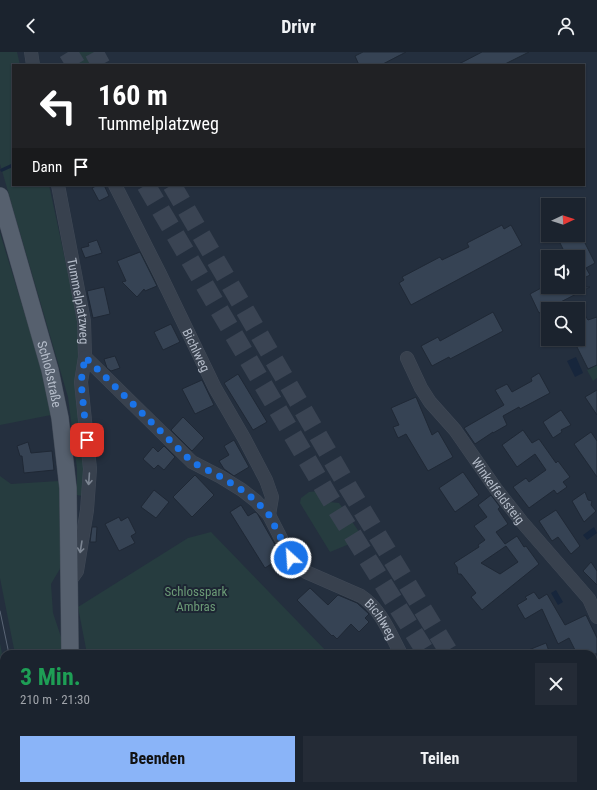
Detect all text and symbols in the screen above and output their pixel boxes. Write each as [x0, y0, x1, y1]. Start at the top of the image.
icon: back [20, 15, 42, 37]
icon: person [555, 15, 577, 37]
text: Drivr [281, 16, 316, 37]
text: 160 m [98, 79, 168, 112]
icon: left [32, 80, 84, 132]
text: Tummelplatzweg [98, 113, 219, 134]
icon: arrive [70, 156, 92, 178]
text: Dann [32, 158, 62, 176]
north arrow [541, 198, 585, 242]
map controls [541, 198, 585, 346]
button: sound [541, 250, 585, 294]
street label: Tummelplatzweg [65, 257, 92, 344]
button: search [541, 302, 585, 346]
street label: Bichlweg [180, 326, 213, 374]
street label: Schloßstraße [34, 339, 65, 409]
pin [70, 423, 104, 457]
icon: arrive [76, 429, 98, 451]
street label: Winkelfeldsteig [469, 455, 528, 527]
one-way arrow [85, 472, 92, 485]
position arrow [270, 537, 312, 579]
one-way arrow [76, 541, 84, 554]
park label: Schlosspark Ambras [165, 584, 228, 614]
street label: Bichlweg [362, 595, 400, 642]
text: 3 Min. [20, 663, 81, 691]
button: close [535, 663, 577, 705]
text: 210 m · 21:30 [20, 692, 90, 707]
button: Beenden [20, 736, 295, 782]
button: Teilen [303, 736, 577, 782]

